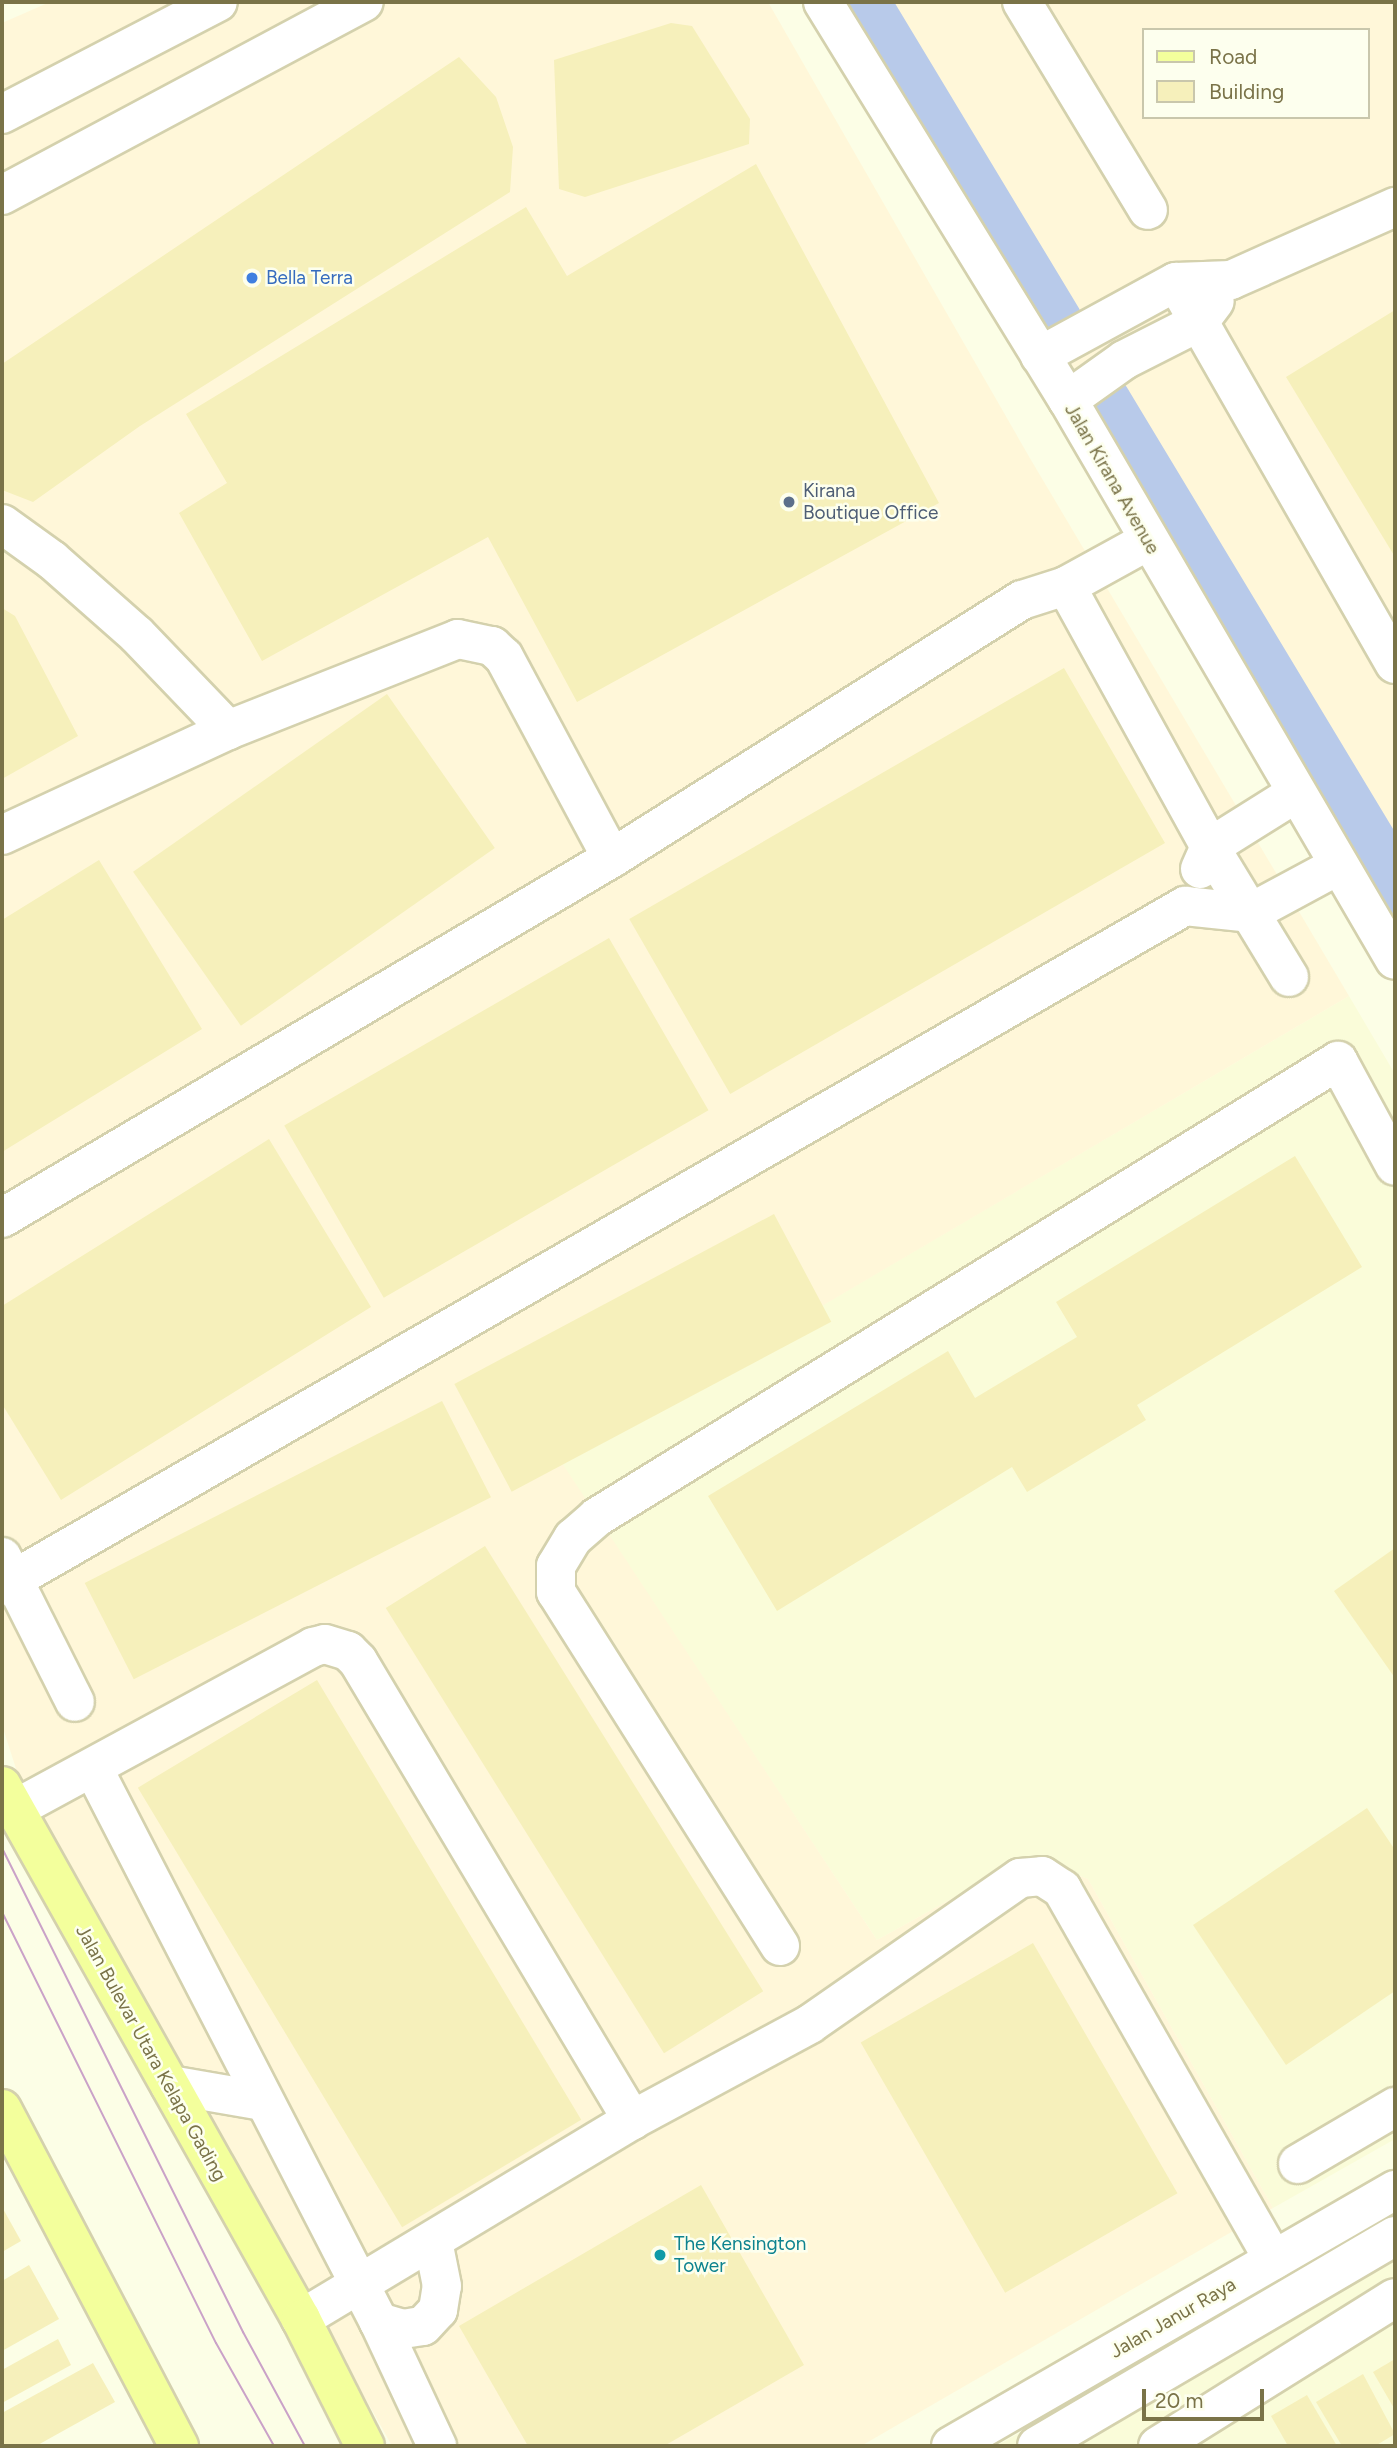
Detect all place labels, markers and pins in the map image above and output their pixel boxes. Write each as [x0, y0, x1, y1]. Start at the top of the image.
place label: Bella Terra [266, 267, 353, 289]
marker: Bella Terra [244, 270, 260, 286]
place label: Kirana Boutique Office [803, 480, 938, 524]
marker: Kirana Boutique Office [781, 494, 797, 510]
place label: The Kensington Tower [674, 2233, 806, 2277]
marker: The Kensington Tower [652, 2247, 668, 2263]

